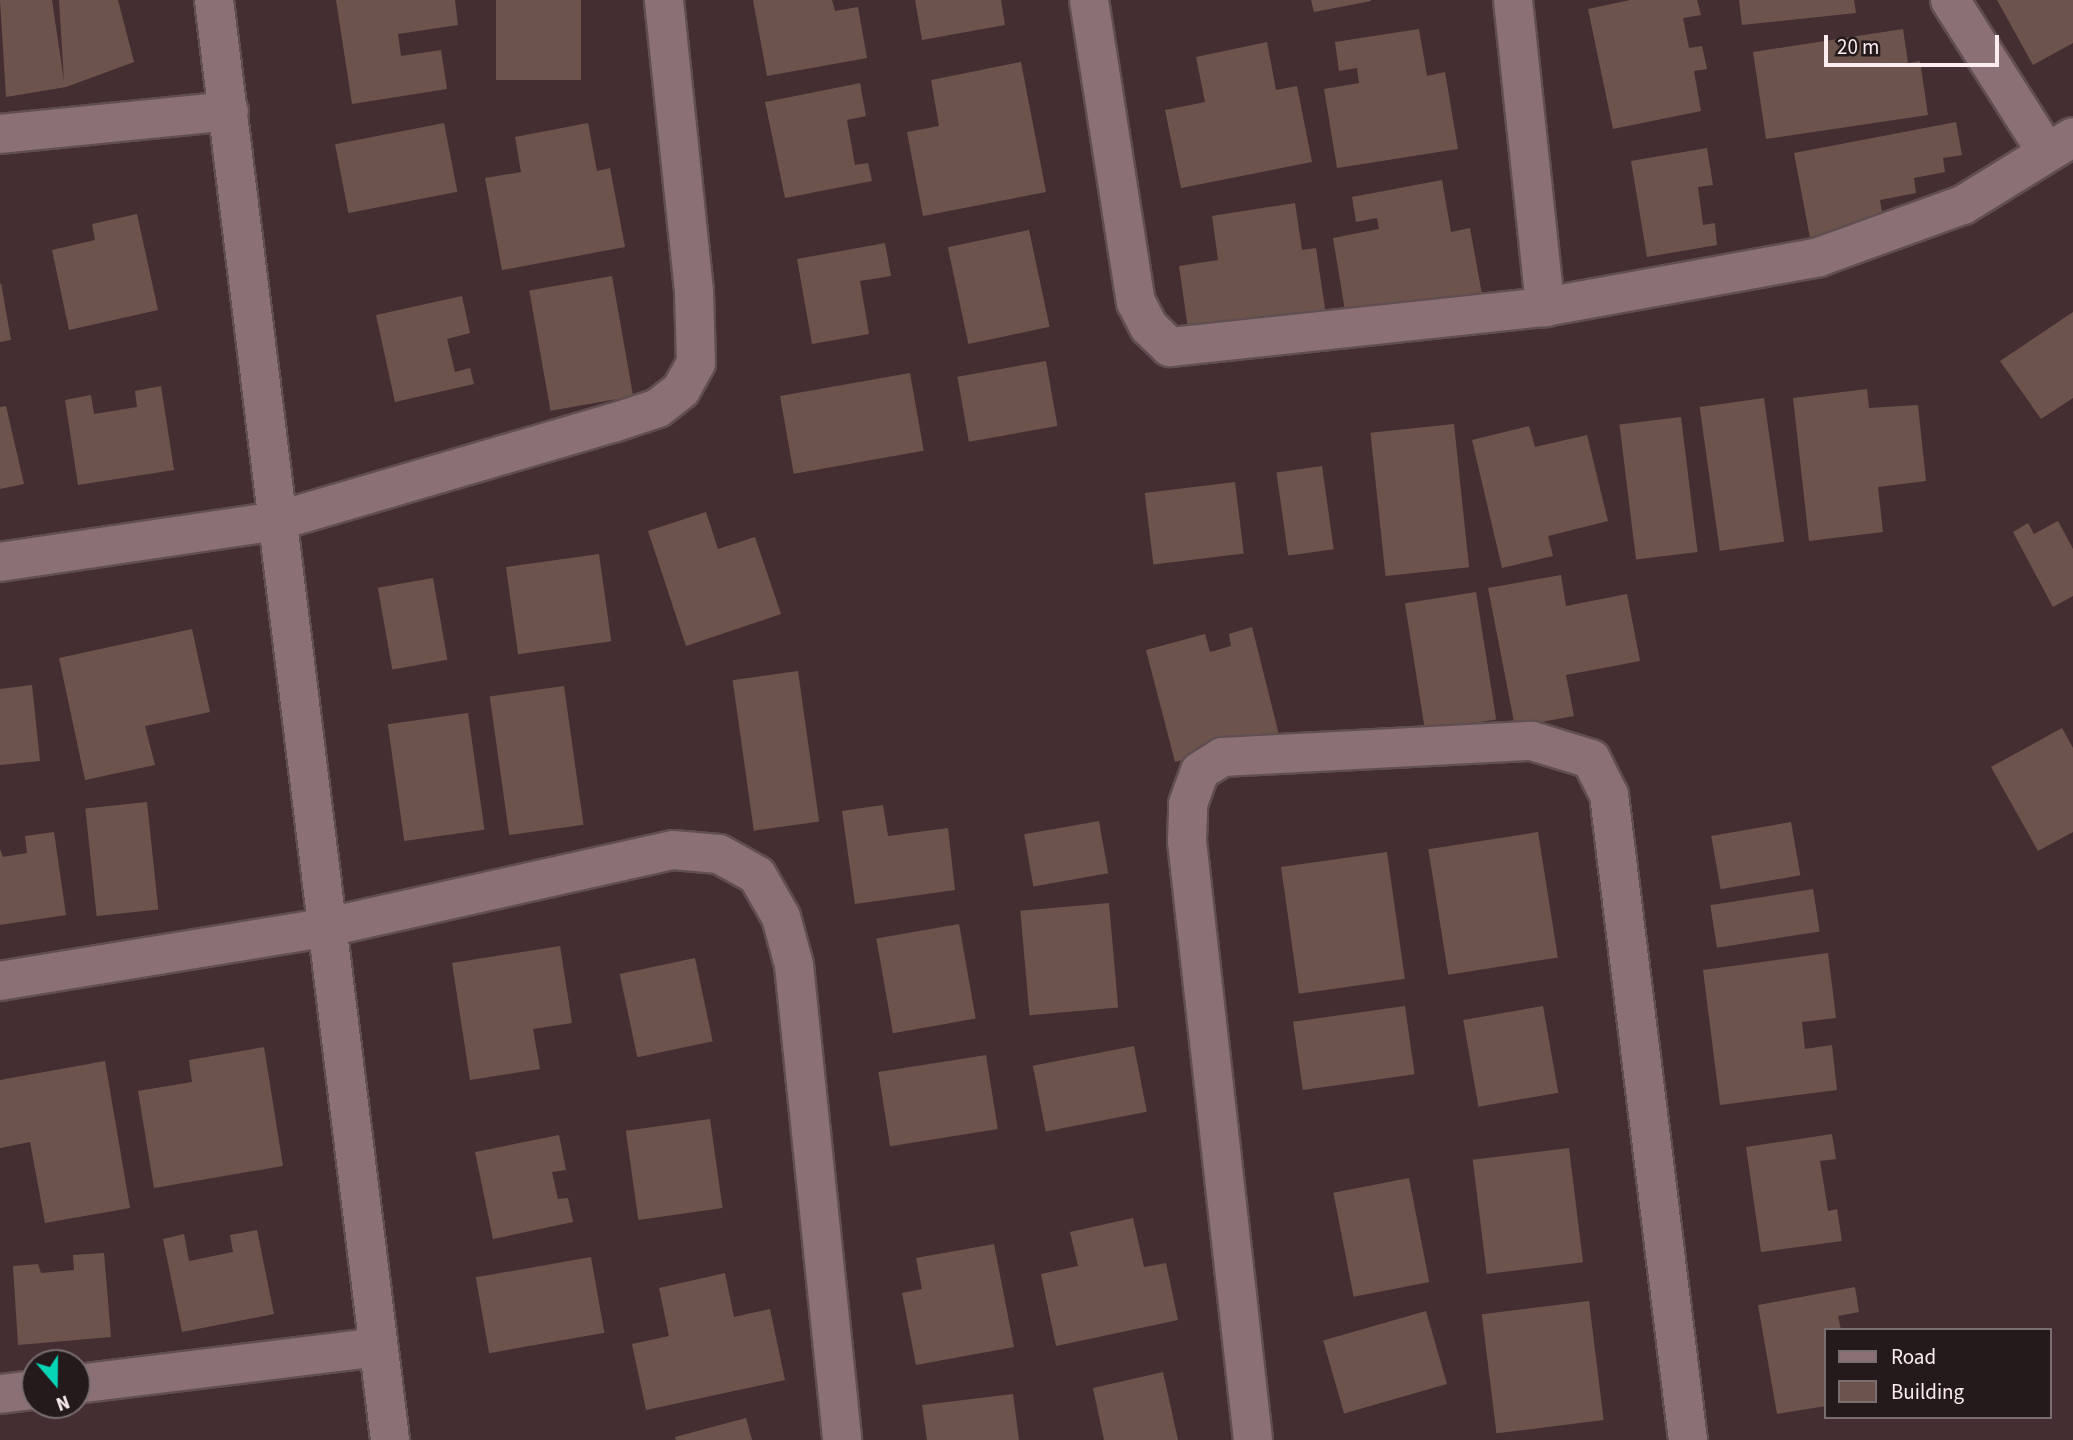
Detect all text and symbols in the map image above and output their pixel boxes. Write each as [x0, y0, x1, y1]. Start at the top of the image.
scale bar [1828, 21, 2003, 65]
text: 20 m [1837, 32, 1879, 62]
legend [1825, 1328, 2052, 1419]
text: Road [1891, 1342, 1936, 1372]
north arrow [21, 1349, 91, 1419]
text: Building [1891, 1377, 1964, 1407]
text: N [52, 1387, 73, 1417]

